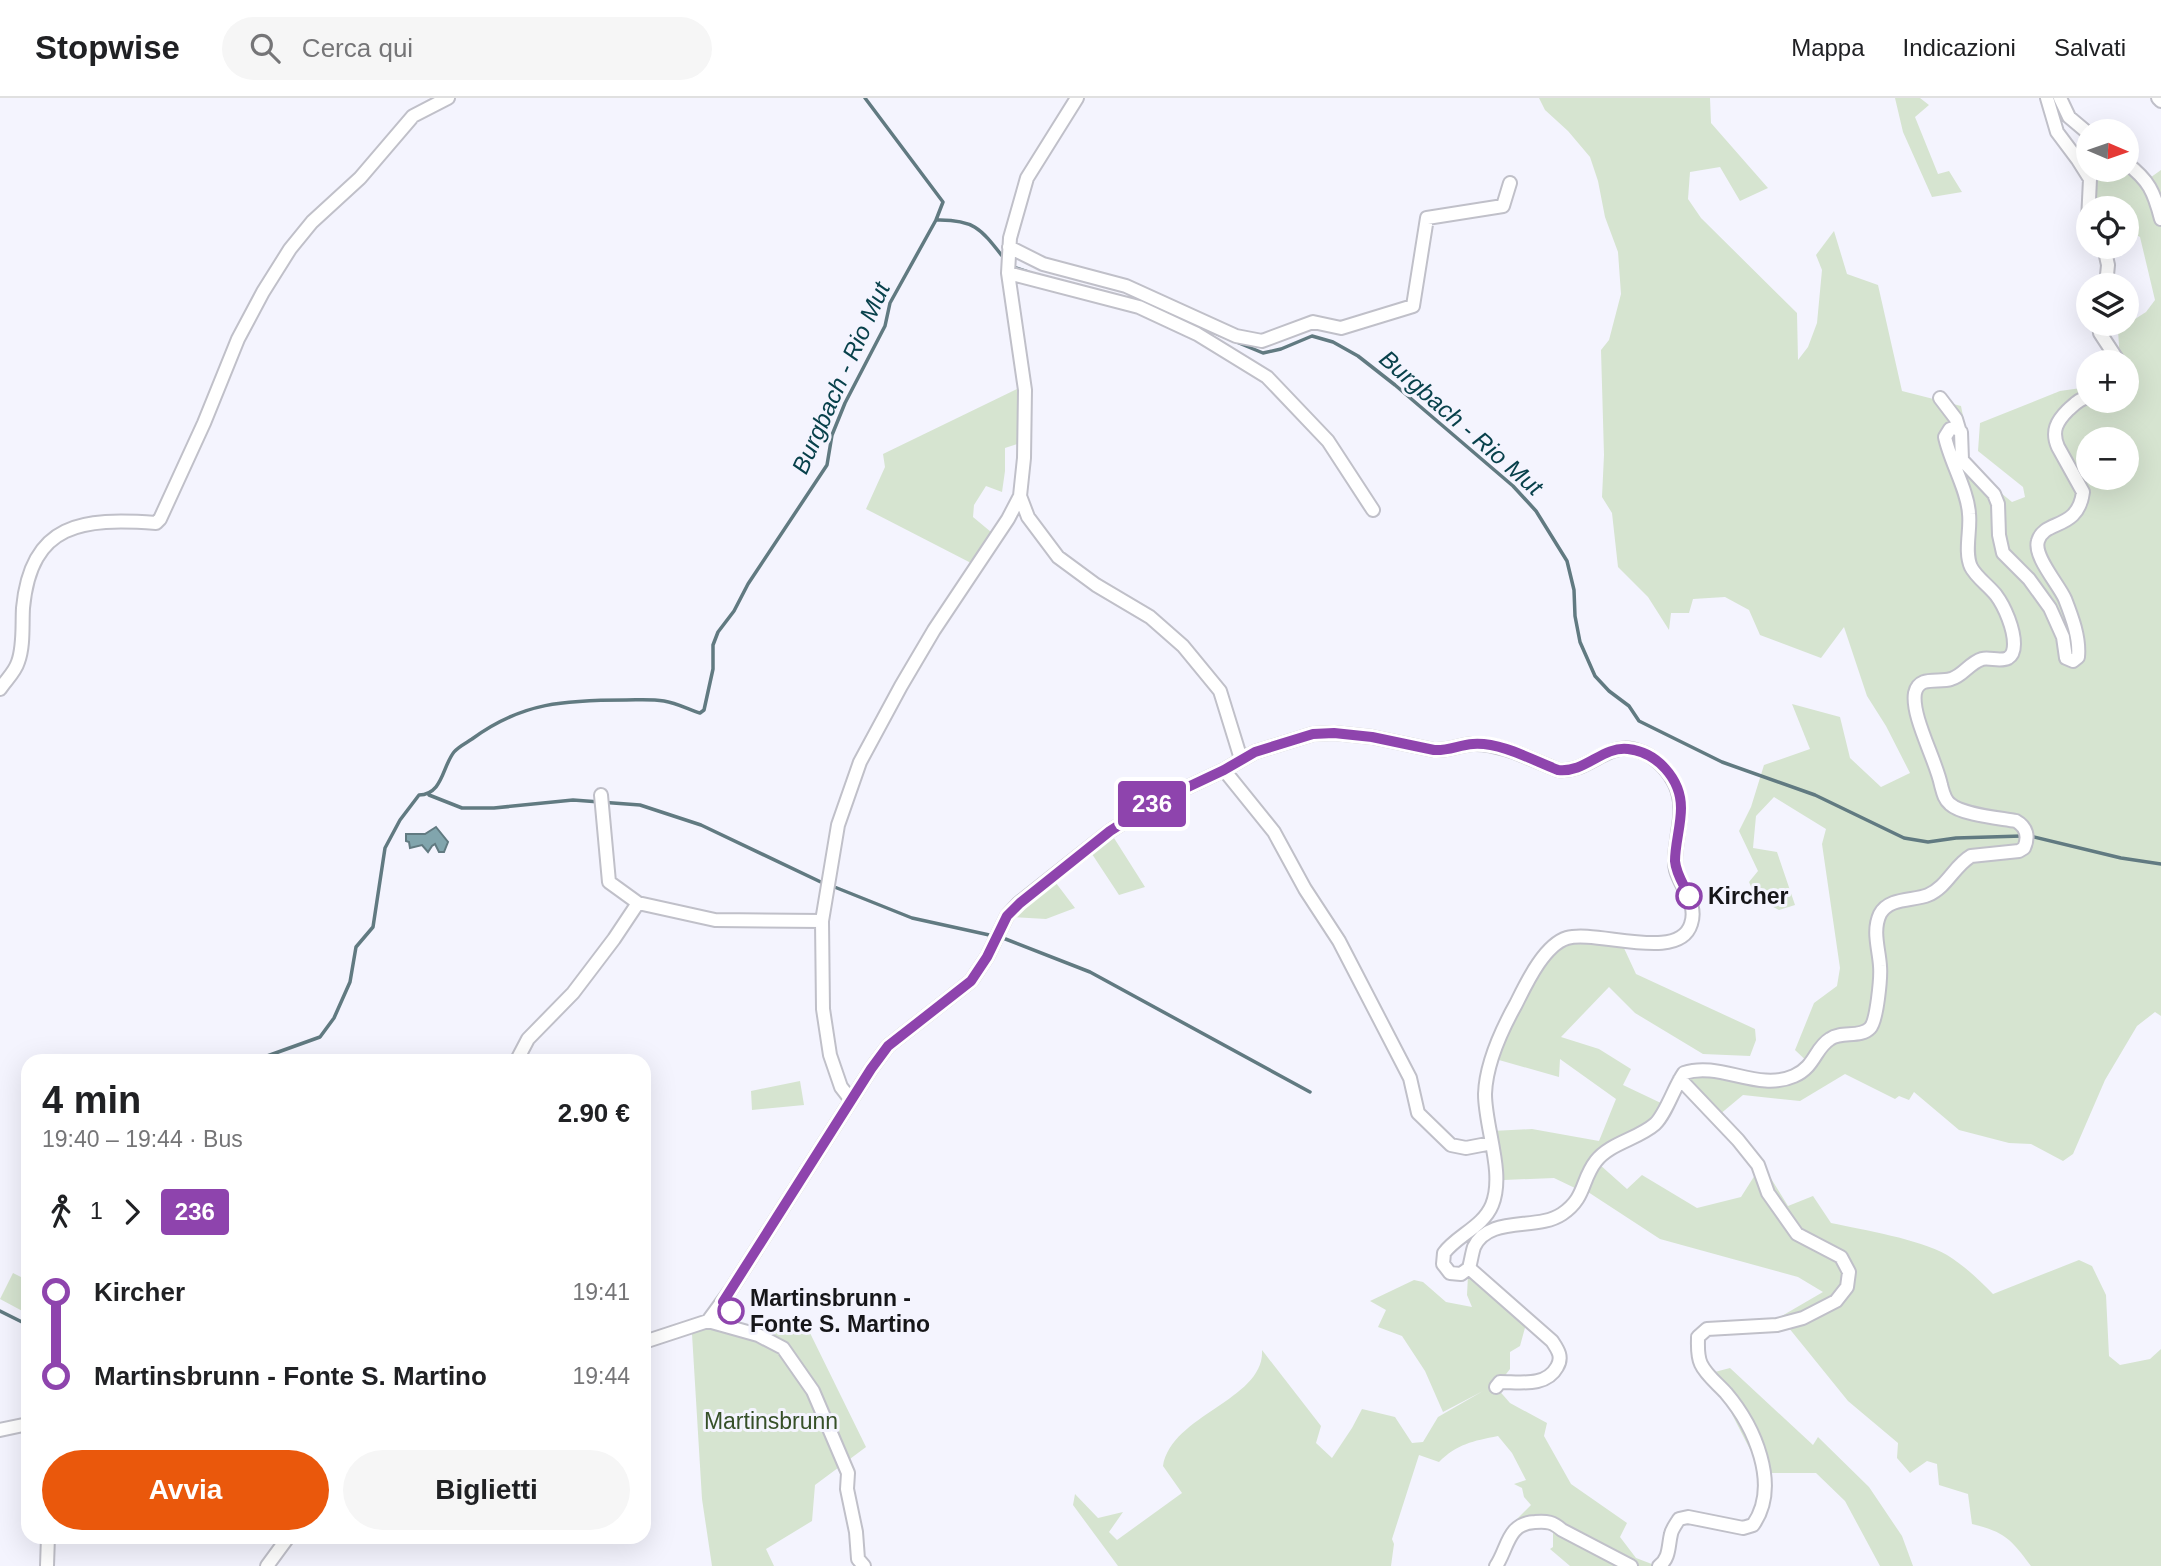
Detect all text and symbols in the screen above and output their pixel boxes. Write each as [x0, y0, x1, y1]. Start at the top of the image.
search box [222, 17, 712, 80]
text: Stopwise [35, 29, 180, 66]
icon: search [246, 29, 284, 67]
text: Cerca qui [302, 33, 413, 63]
text: Mappa [1791, 34, 1865, 61]
text: Indicazioni [1903, 34, 2016, 61]
text: Salvati [2054, 34, 2126, 61]
north arrow [2076, 119, 2138, 182]
map controls [2076, 119, 2139, 490]
button: locate [2076, 196, 2139, 259]
button: layers [2076, 273, 2139, 336]
water label: Burgbach - Rio Mut [786, 277, 895, 478]
water label: Burgbach - Rio Mut [1374, 345, 1549, 502]
button: + [2076, 350, 2139, 413]
button: − [2076, 427, 2139, 490]
line badge: 236 [1112, 781, 1192, 827]
text: 236 [1132, 790, 1172, 817]
marker: Kircher [1676, 883, 1702, 909]
place label: Kircher [1708, 883, 1789, 909]
text: 4 min [42, 1079, 141, 1121]
text: 2.90 € [558, 1098, 630, 1128]
text: 19:40 – 19:44 · Bus [42, 1126, 243, 1152]
icon: walk [42, 1193, 80, 1231]
icon: forward [113, 1193, 151, 1231]
text: 1 [90, 1198, 103, 1224]
text: 236 [175, 1198, 215, 1225]
text: Kircher [94, 1277, 185, 1307]
text: 19:41 [572, 1279, 630, 1305]
place label: Martinsbrunn - Fonte S. Martino [750, 1285, 930, 1337]
marker: Martinsbrunn - Fonte S. Martino [718, 1298, 744, 1324]
text: Martinsbrunn - Fonte S. Martino [94, 1361, 487, 1391]
text: 19:44 [572, 1363, 630, 1389]
park label: Martinsbrunn [704, 1408, 838, 1434]
button: Avvia [42, 1450, 329, 1530]
button: Biglietti [343, 1450, 630, 1530]

